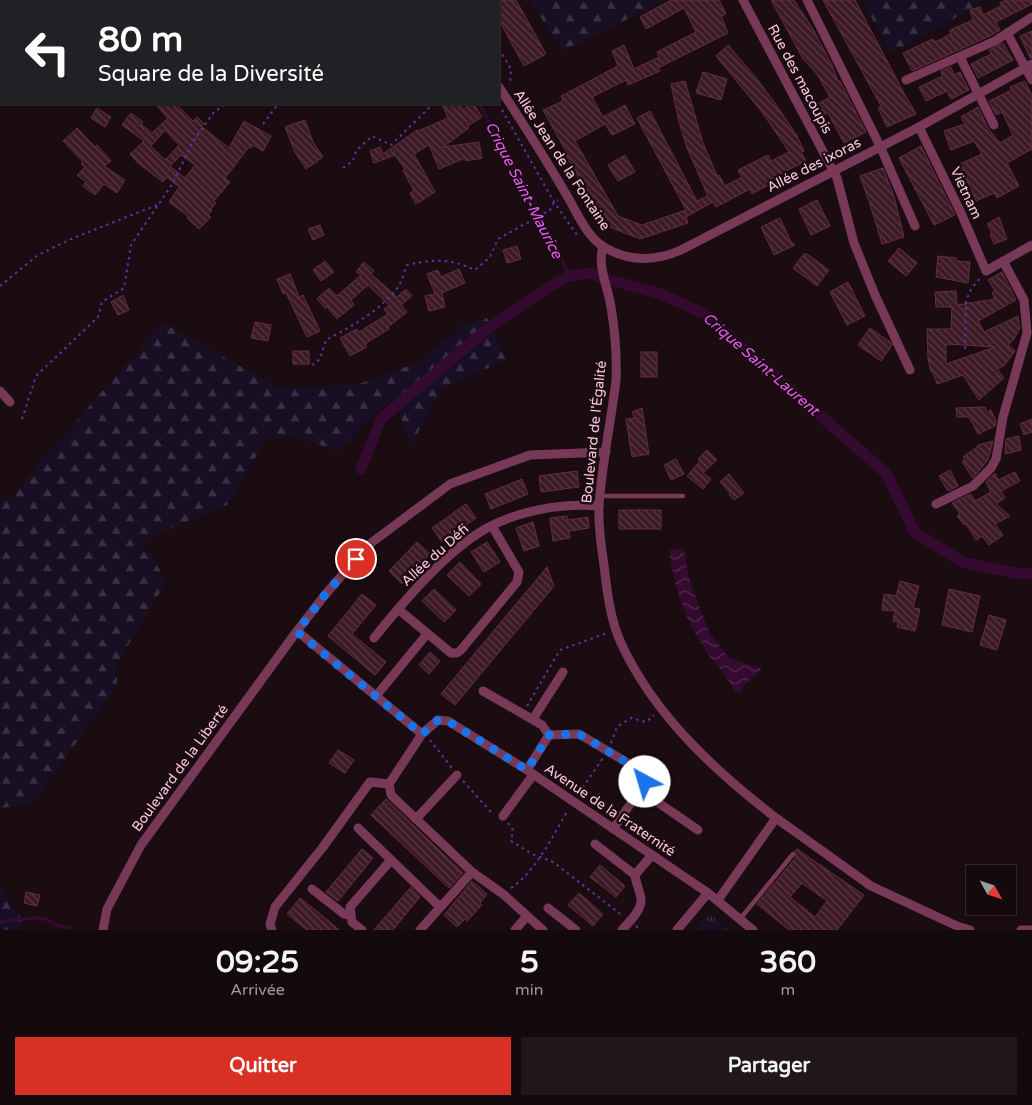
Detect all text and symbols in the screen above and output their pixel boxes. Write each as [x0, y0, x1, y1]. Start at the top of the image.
text: 80 m [98, 19, 183, 61]
icon: left [15, 20, 80, 85]
street label: Rue des macoupis [764, 21, 836, 137]
text: Square de la Diversité [98, 61, 324, 87]
street label: Allée Jean de la Fontaine [510, 86, 614, 234]
water label: Crique Saint-Maurice [482, 119, 567, 263]
street label: Allée des ixoras [764, 134, 864, 196]
street label: Vietnam [947, 164, 985, 222]
water label: Crique Saint-Laurent [699, 309, 824, 421]
street label: Boulevard de l'Égalité [578, 360, 610, 504]
street label: Allée du Défi [398, 520, 472, 590]
pin [335, 538, 377, 580]
icon: arrive [342, 545, 370, 573]
street label: Boulevard de la Liberté [128, 701, 232, 835]
position arrow [618, 755, 670, 807]
street label: Avenue de la Fraternité [541, 760, 679, 860]
north arrow [966, 865, 1016, 915]
map controls [966, 865, 1016, 915]
text: 09:25 [216, 944, 299, 981]
text: 5 [520, 944, 539, 981]
text: 360 [760, 944, 816, 981]
text: Arrivée [230, 980, 285, 1000]
text: min [515, 980, 544, 1000]
text: m [780, 980, 795, 1000]
button: Quitter [15, 1037, 511, 1095]
button: Partager [521, 1037, 1017, 1095]

